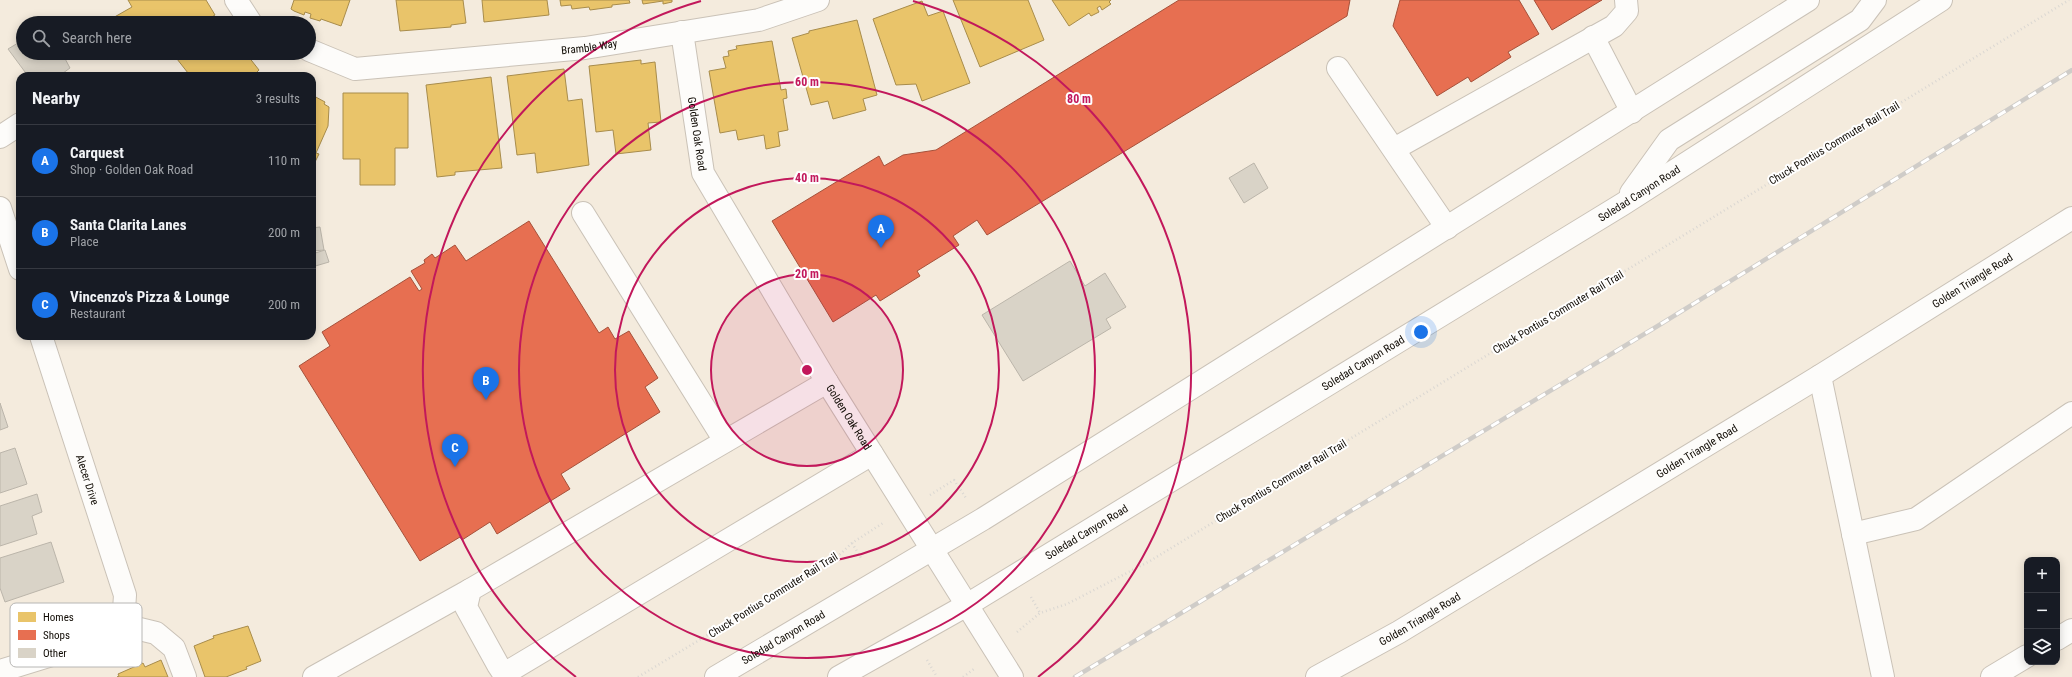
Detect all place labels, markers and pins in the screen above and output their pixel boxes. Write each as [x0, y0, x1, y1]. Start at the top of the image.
pin: A [868, 215, 894, 248]
centre of rings [800, 363, 814, 377]
pin: B [473, 367, 499, 400]
pin: C [442, 434, 468, 467]

